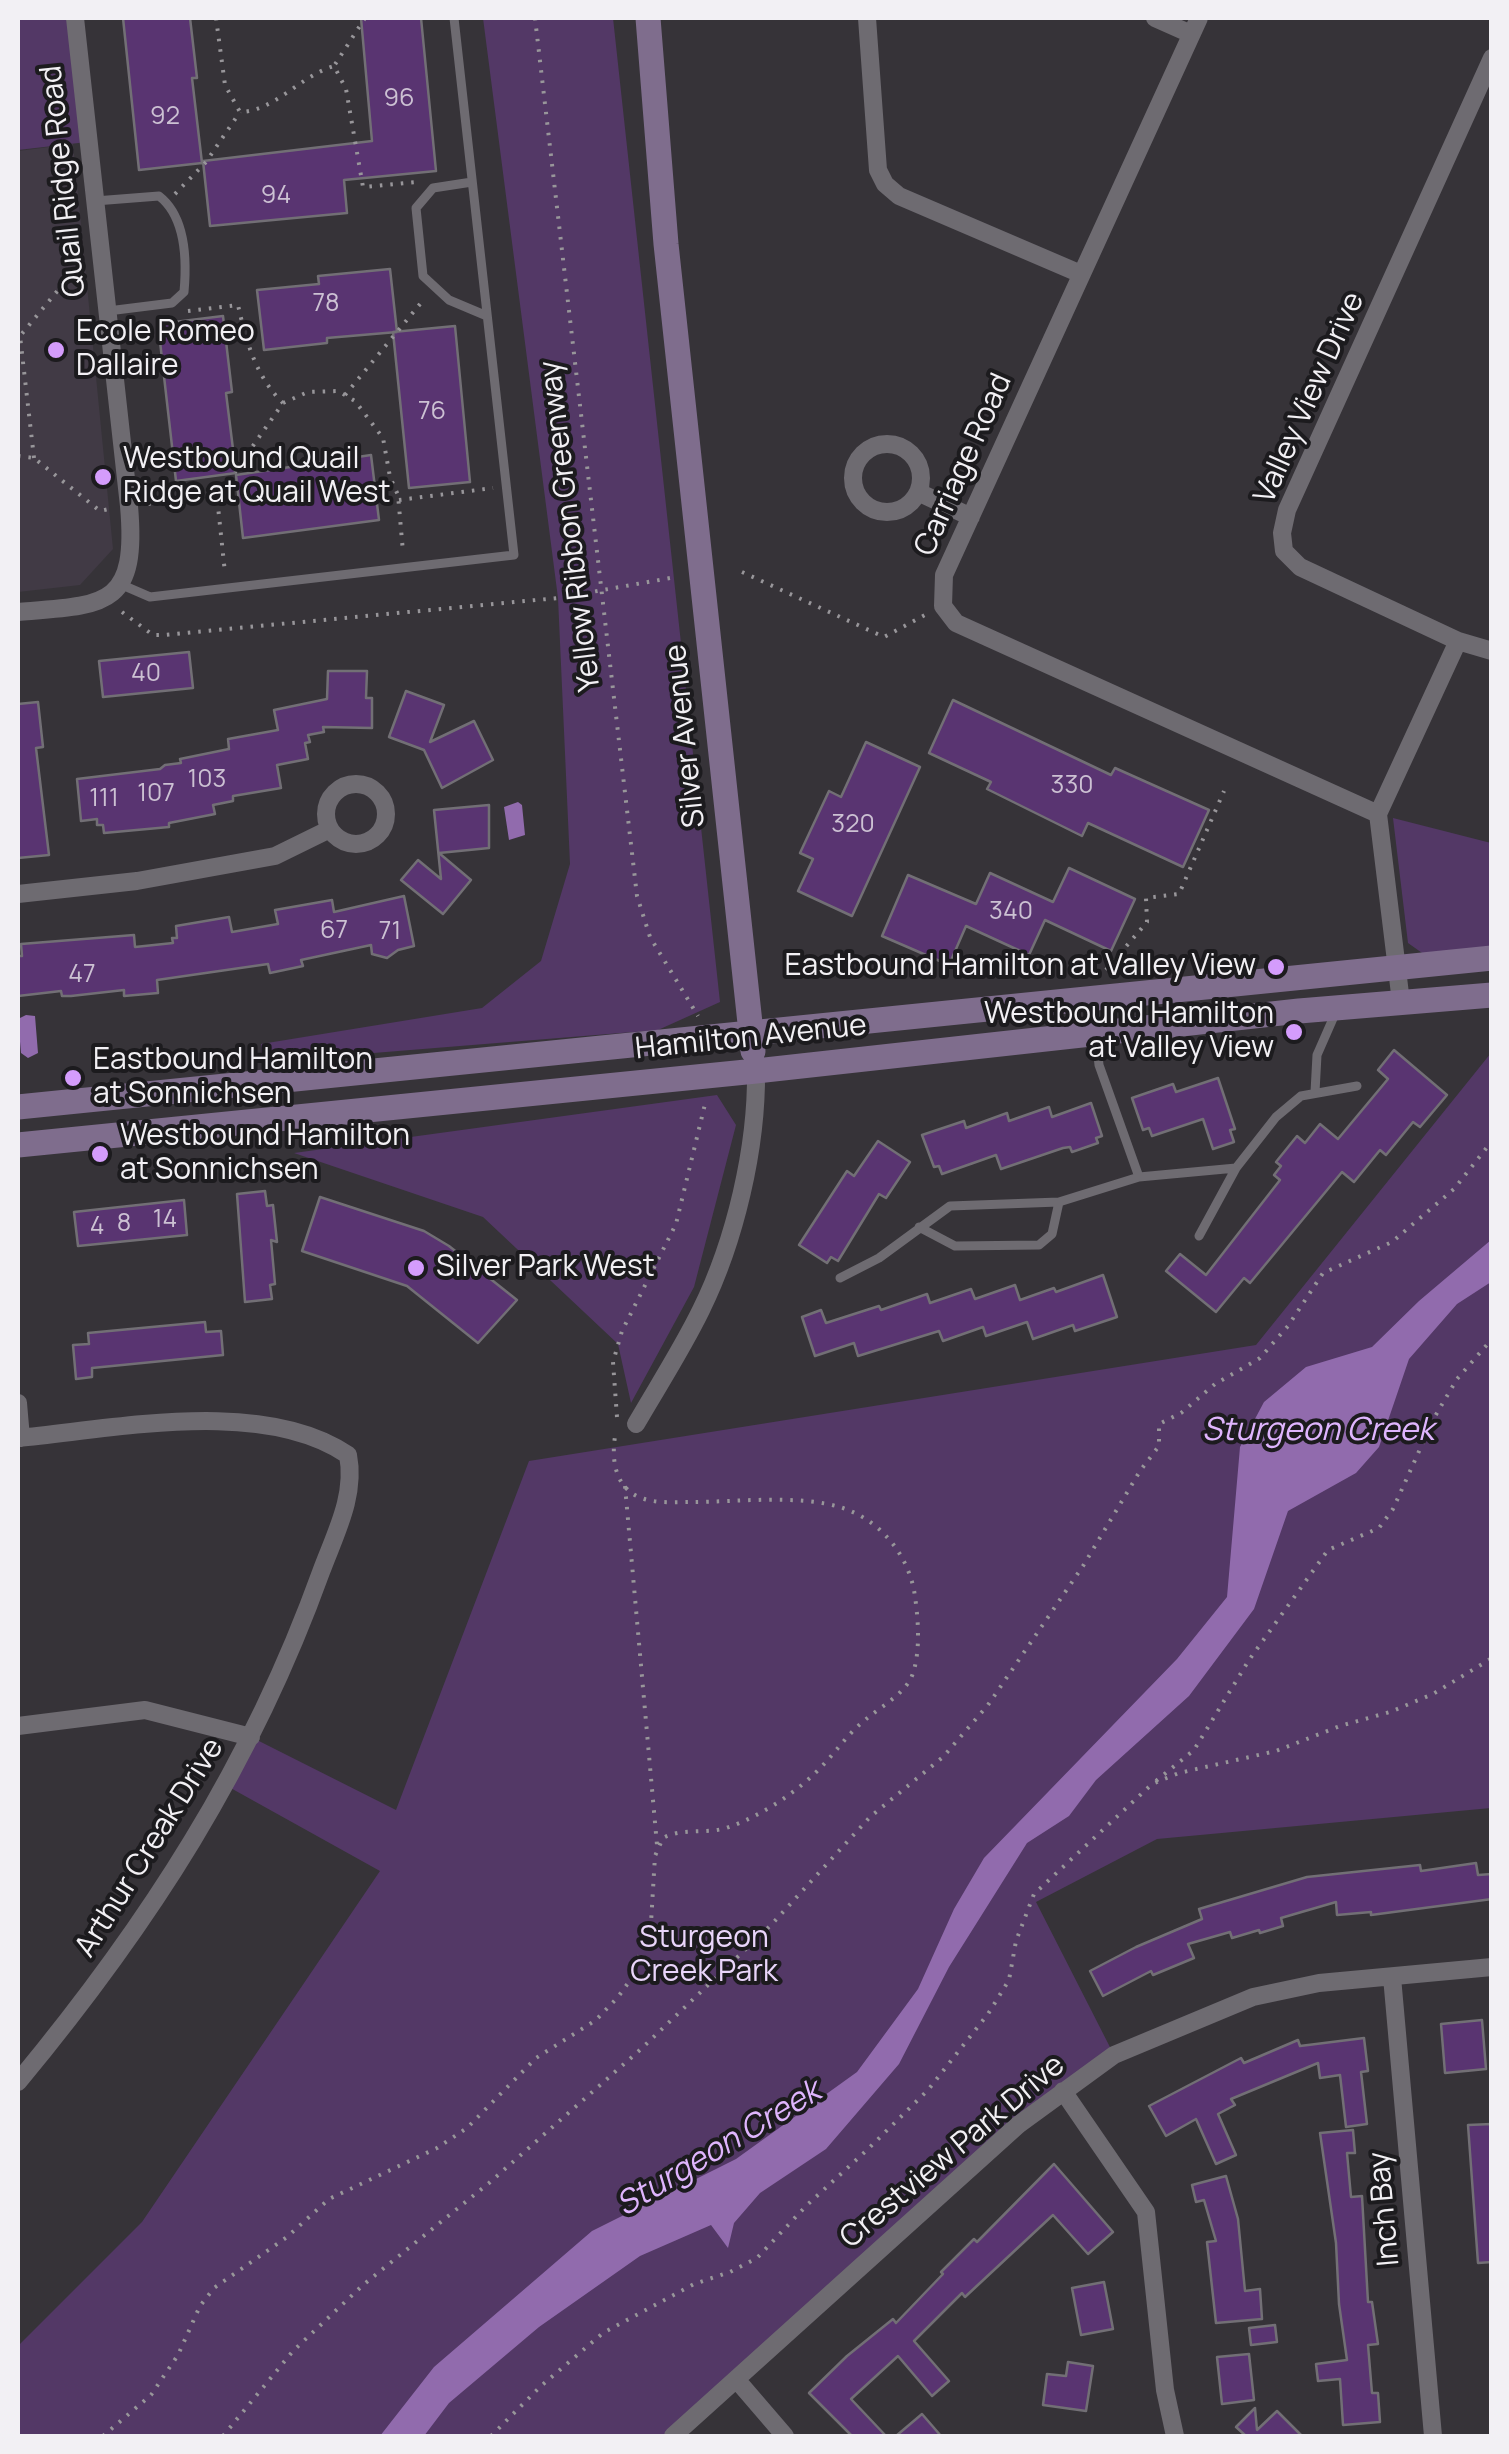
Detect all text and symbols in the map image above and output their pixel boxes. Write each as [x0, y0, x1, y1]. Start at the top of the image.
street label: Quail Ridge Road [34, 64, 94, 298]
house number: 96 [383, 84, 415, 114]
house number: 92 [150, 102, 180, 132]
house number: 94 [261, 181, 291, 211]
street label: Valley View Drive [1247, 287, 1373, 509]
house number: 78 [312, 289, 340, 319]
place label: Ecole Romeo Dallaire [76, 315, 255, 386]
marker: Ecole Romeo Dallaire [45, 339, 67, 361]
street label: Yellow Ribbon Greenway [533, 359, 609, 693]
street label: Carriage Road [908, 368, 1020, 562]
house number: 76 [418, 397, 446, 427]
place label: Westbound Quail Ridge at Quail West [123, 442, 390, 512]
marker: Westbound Quail Ridge at Quail West [92, 466, 114, 488]
street label: Silver Avenue [658, 643, 714, 829]
house number: 40 [131, 659, 161, 689]
house number: 103 [188, 765, 226, 795]
house number: 330 [1051, 771, 1093, 801]
house number: 107 [137, 779, 175, 809]
house number: 111 [89, 784, 119, 814]
house number: 320 [831, 810, 875, 840]
house number: 340 [989, 897, 1033, 927]
house number: 67 [320, 916, 348, 946]
house number: 71 [379, 917, 401, 947]
place label: Eastbound Hamilton at Valley View [784, 949, 1256, 985]
marker: Eastbound Hamilton at Valley View [1265, 956, 1287, 978]
house number: 47 [68, 960, 96, 990]
place label: Westbound Hamilton at Valley View [984, 997, 1274, 1068]
street label: Hamilton Avenue [634, 1008, 868, 1068]
marker: Westbound Hamilton at Valley View [1283, 1021, 1305, 1043]
place label: Eastbound Hamilton at Sonnichsen [93, 1043, 373, 1114]
marker: Eastbound Hamilton at Sonnichsen [62, 1067, 84, 1089]
place label: Westbound Hamilton at Sonnichsen [120, 1119, 410, 1190]
marker: Westbound Hamilton at Sonnichsen [89, 1143, 111, 1165]
house number: 14 [153, 1205, 177, 1235]
house number: 8 [117, 1209, 131, 1239]
house number: 4 [90, 1212, 104, 1242]
place label: Silver Park West [436, 1250, 655, 1286]
marker: Silver Park West [405, 1257, 427, 1279]
water label: Sturgeon Creek [1202, 1412, 1434, 1450]
street label: Arthur Creak Drive [68, 1732, 232, 1964]
park label: Sturgeon Creek Park [630, 1921, 778, 1992]
street label: Crestview Park Drive [834, 2048, 1072, 2256]
water label: Sturgeon Creek [610, 2073, 828, 2225]
street label: Inch Bay [1362, 2150, 1408, 2268]

